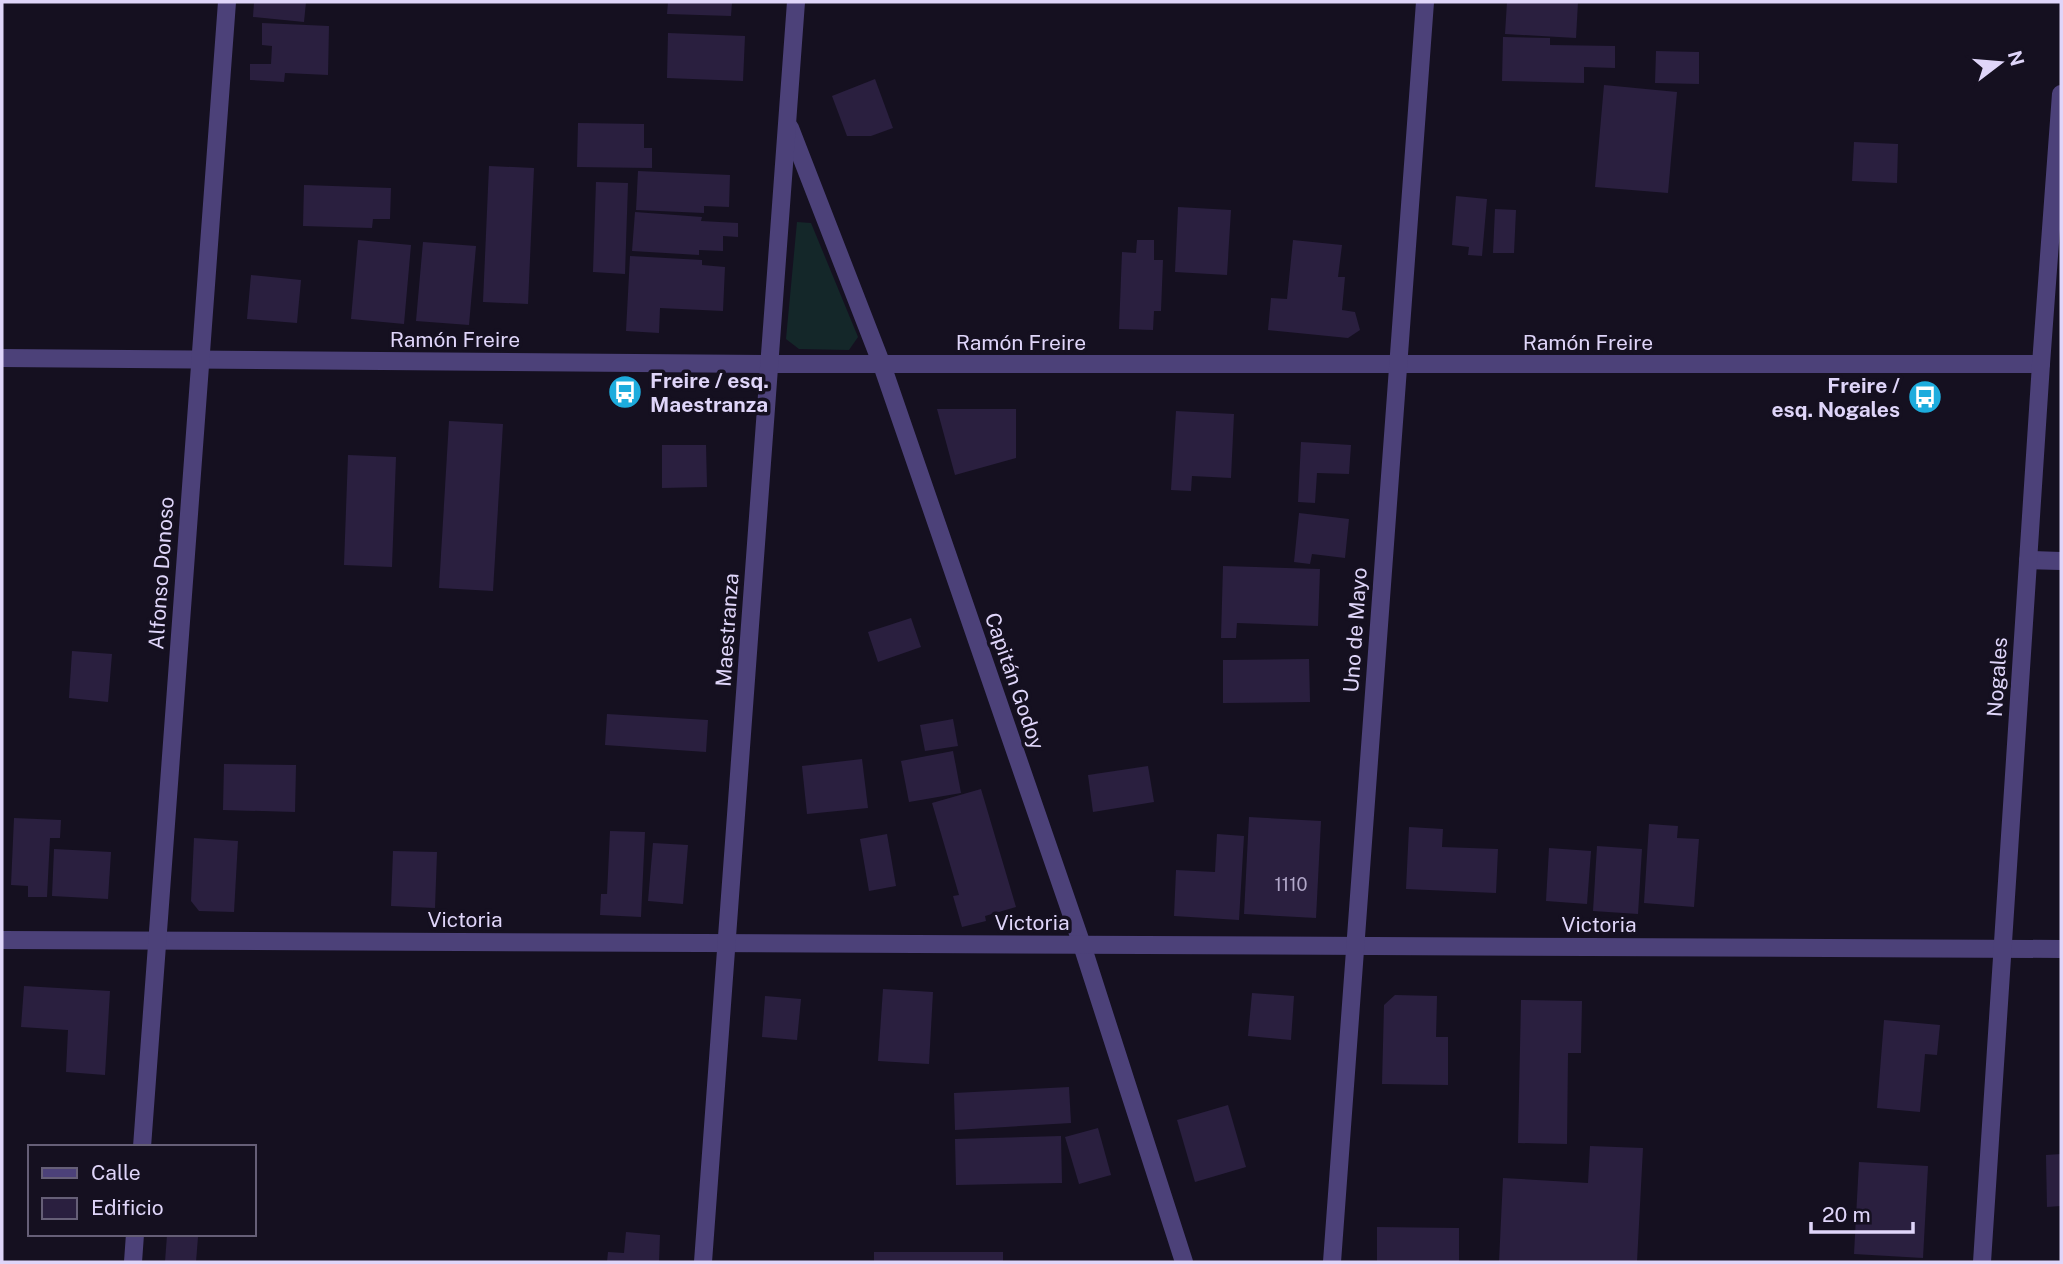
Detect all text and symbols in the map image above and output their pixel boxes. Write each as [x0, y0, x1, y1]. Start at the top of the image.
north arrow [1965, 28, 2035, 98]
text: N [2004, 48, 2029, 68]
street label: Ramón Freire [390, 327, 520, 352]
street label: Ramón Freire [956, 330, 1086, 355]
street label: Ramón Freire [1523, 330, 1653, 355]
place label: Freire / esq. Maestranza [650, 368, 769, 417]
bus stop icon: Freire / esq. Maestranza [606, 373, 644, 411]
place label: Freire / esq. Nogales [1772, 373, 1900, 422]
bus stop icon: Freire / esq. Nogales [1906, 378, 1944, 416]
street label: Alfonso Donoso [143, 496, 179, 650]
street label: Uno de Mayo [1338, 567, 1372, 693]
street label: Maestranza [711, 572, 743, 688]
street label: Capitán Godoy [980, 609, 1050, 753]
street label: Nogales [1982, 636, 2012, 718]
house number: 1110 [1275, 874, 1308, 895]
street label: Victoria [427, 907, 503, 932]
street label: Victoria [994, 910, 1070, 935]
street label: Victoria [1561, 912, 1637, 937]
legend [28, 1145, 256, 1236]
text: Calle [91, 1160, 141, 1185]
scale bar [1811, 1190, 1912, 1234]
text: Edificio [91, 1195, 164, 1220]
text: 20 m [1822, 1202, 1871, 1227]

